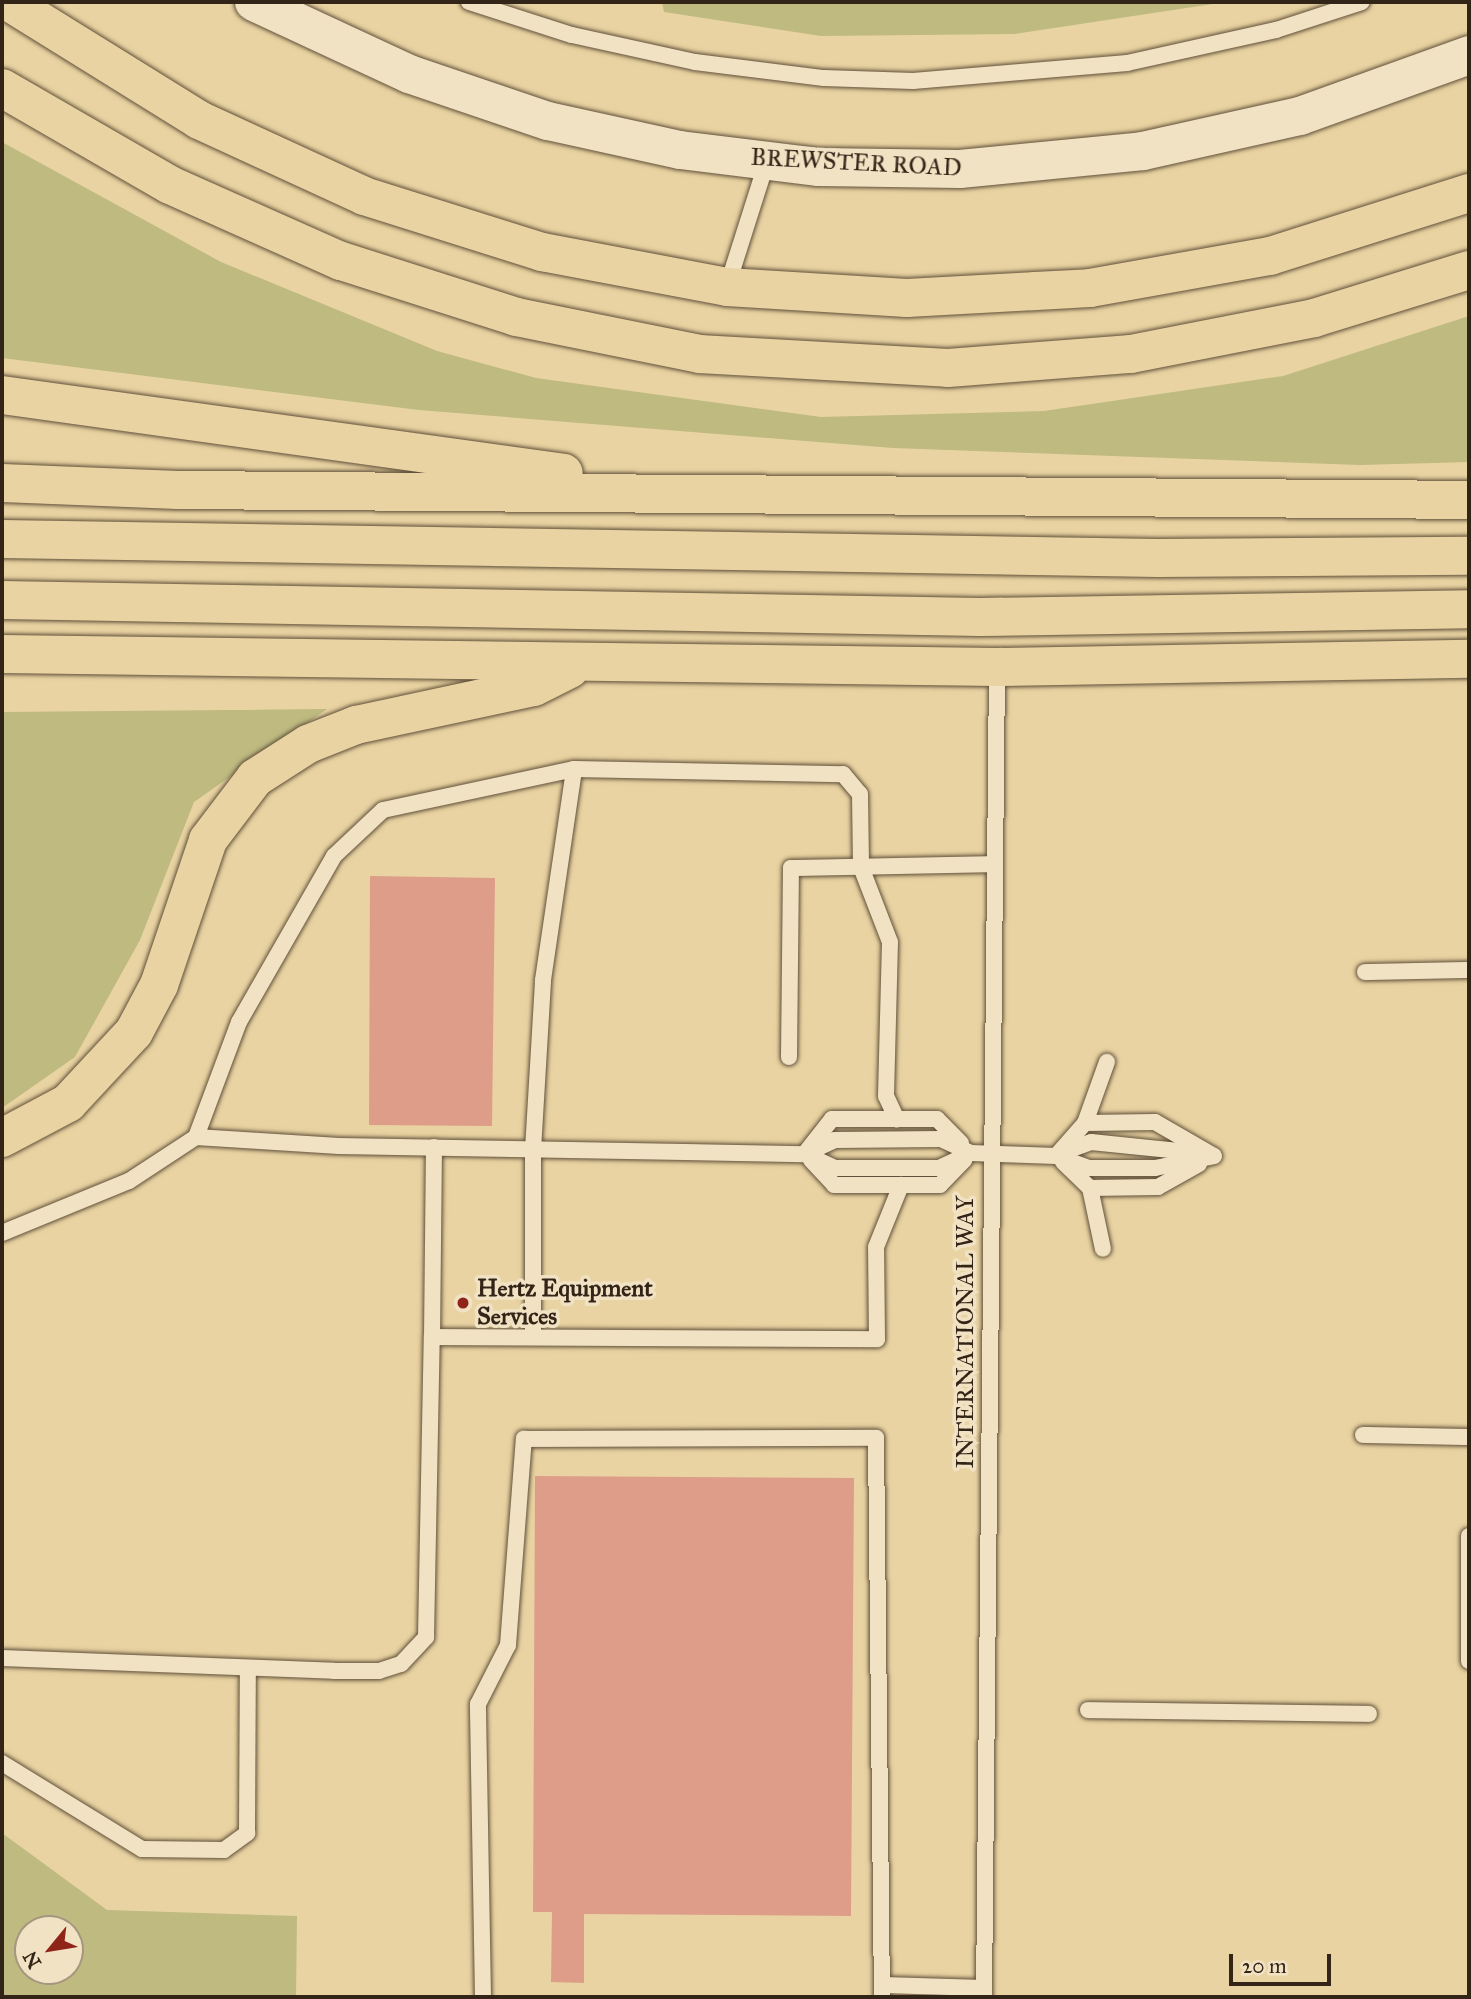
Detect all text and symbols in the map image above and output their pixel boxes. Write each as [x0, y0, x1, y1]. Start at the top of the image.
street label: BREWSTER ROAD [750, 143, 962, 183]
street label: INTERNATIONAL WAY [952, 1195, 980, 1469]
place label: Hertz Equipment Services [477, 1275, 653, 1331]
marker: Hertz Equipment Services [455, 1295, 471, 1311]
north arrow [14, 1915, 84, 1985]
scale bar [1233, 1940, 1334, 1984]
text: N [18, 1947, 46, 1972]
text: 20 m [1242, 1953, 1287, 1979]

